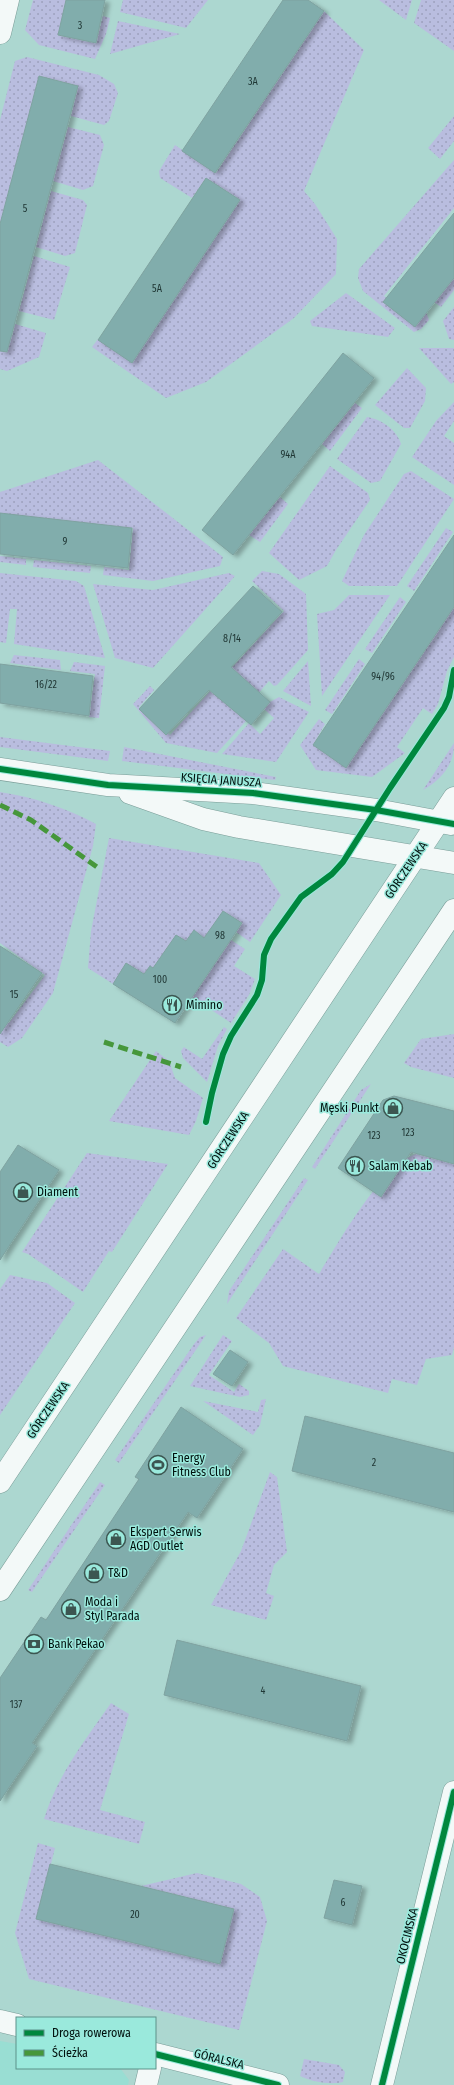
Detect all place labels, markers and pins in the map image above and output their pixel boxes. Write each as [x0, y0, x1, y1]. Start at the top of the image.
restaurant icon: Mimino [161, 994, 183, 1016]
place label: Mimino [186, 998, 222, 1012]
shop icon: Męski Punkt [382, 1097, 404, 1119]
place label: Męski Punkt [320, 1101, 379, 1115]
restaurant icon: Salam Kebab [344, 1155, 366, 1177]
place label: Salam Kebab [369, 1159, 432, 1173]
shop icon: Diament [12, 1181, 34, 1203]
place label: Diament [37, 1185, 78, 1199]
place label: Energy Fitness Club [172, 1451, 231, 1479]
sports icon: Energy Fitness Club [147, 1454, 169, 1476]
place label: Ekspert Serwis AGD Outlet [130, 1525, 202, 1553]
shop icon: Ekspert Serwis AGD Outlet [105, 1528, 127, 1550]
shop icon: T&D [83, 1562, 105, 1584]
place label: T&D [108, 1566, 128, 1580]
place label: Moda i Styl Parada [85, 1595, 140, 1623]
shop icon: Moda i Styl Parada [60, 1598, 82, 1620]
bank icon: Bank Pekao [23, 1633, 45, 1655]
place label: Bank Pekao [48, 1637, 105, 1651]

